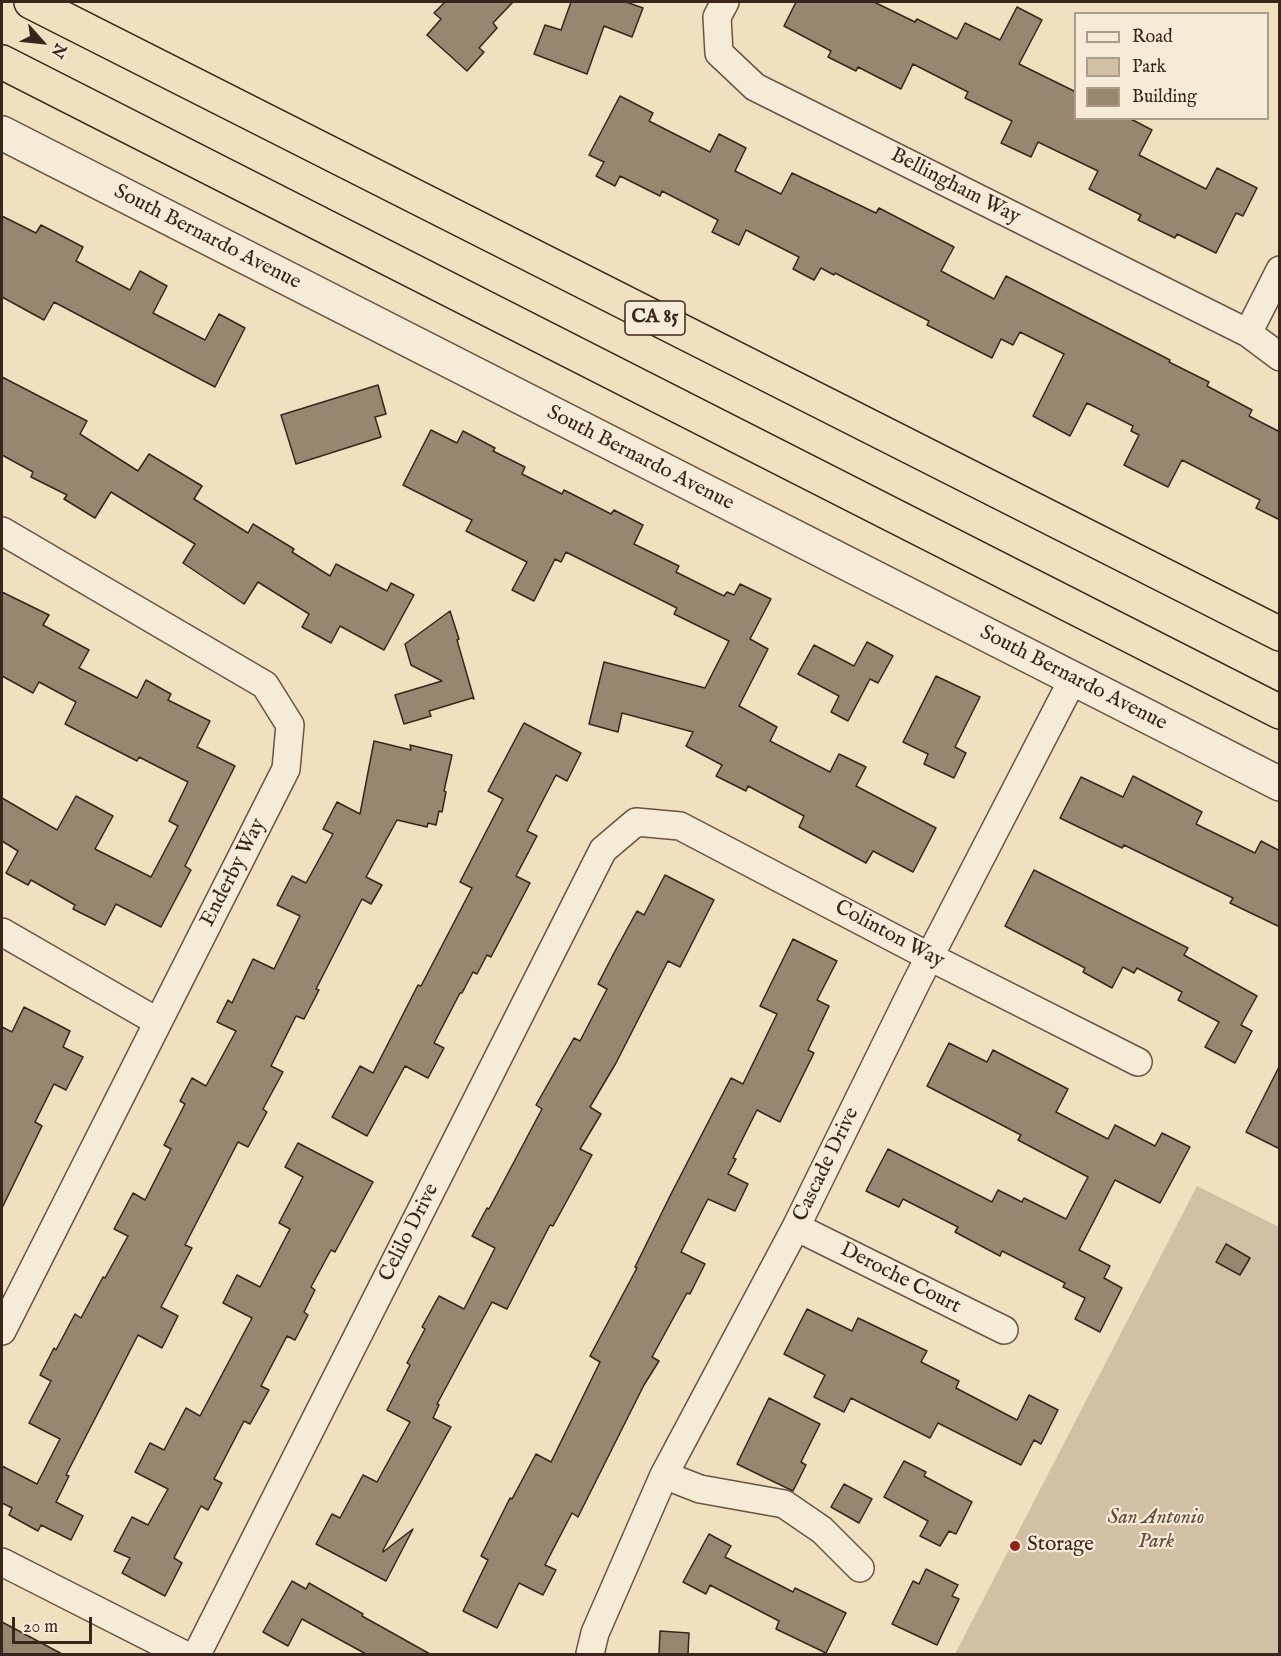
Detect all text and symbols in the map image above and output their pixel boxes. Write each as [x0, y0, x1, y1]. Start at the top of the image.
north arrow [12, 12, 72, 72]
legend [1074, 12, 1269, 120]
text: Road [1132, 26, 1173, 49]
text: N [46, 39, 70, 61]
text: Park [1132, 56, 1166, 79]
text: Building [1132, 86, 1197, 109]
street label: Bellingham Way [886, 143, 1024, 231]
street label: South Bernardo Avenue [109, 180, 305, 296]
road number: CA 85 [625, 301, 685, 335]
street label: South Bernardo Avenue [542, 401, 738, 517]
street label: South Bernardo Avenue [975, 621, 1171, 737]
street label: Enderby Way [196, 815, 272, 931]
street label: Colinton Way [830, 896, 948, 974]
street label: Cascade Drive [789, 1104, 865, 1226]
street label: Celilo Drive [375, 1180, 445, 1286]
street label: Deroche Court [836, 1238, 964, 1320]
park label: San Antonio Park [1108, 1506, 1204, 1556]
place label: Storage [1027, 1533, 1094, 1559]
marker: Storage [1008, 1539, 1022, 1553]
scale bar [15, 1605, 94, 1643]
text: 20 m [23, 1616, 58, 1639]

